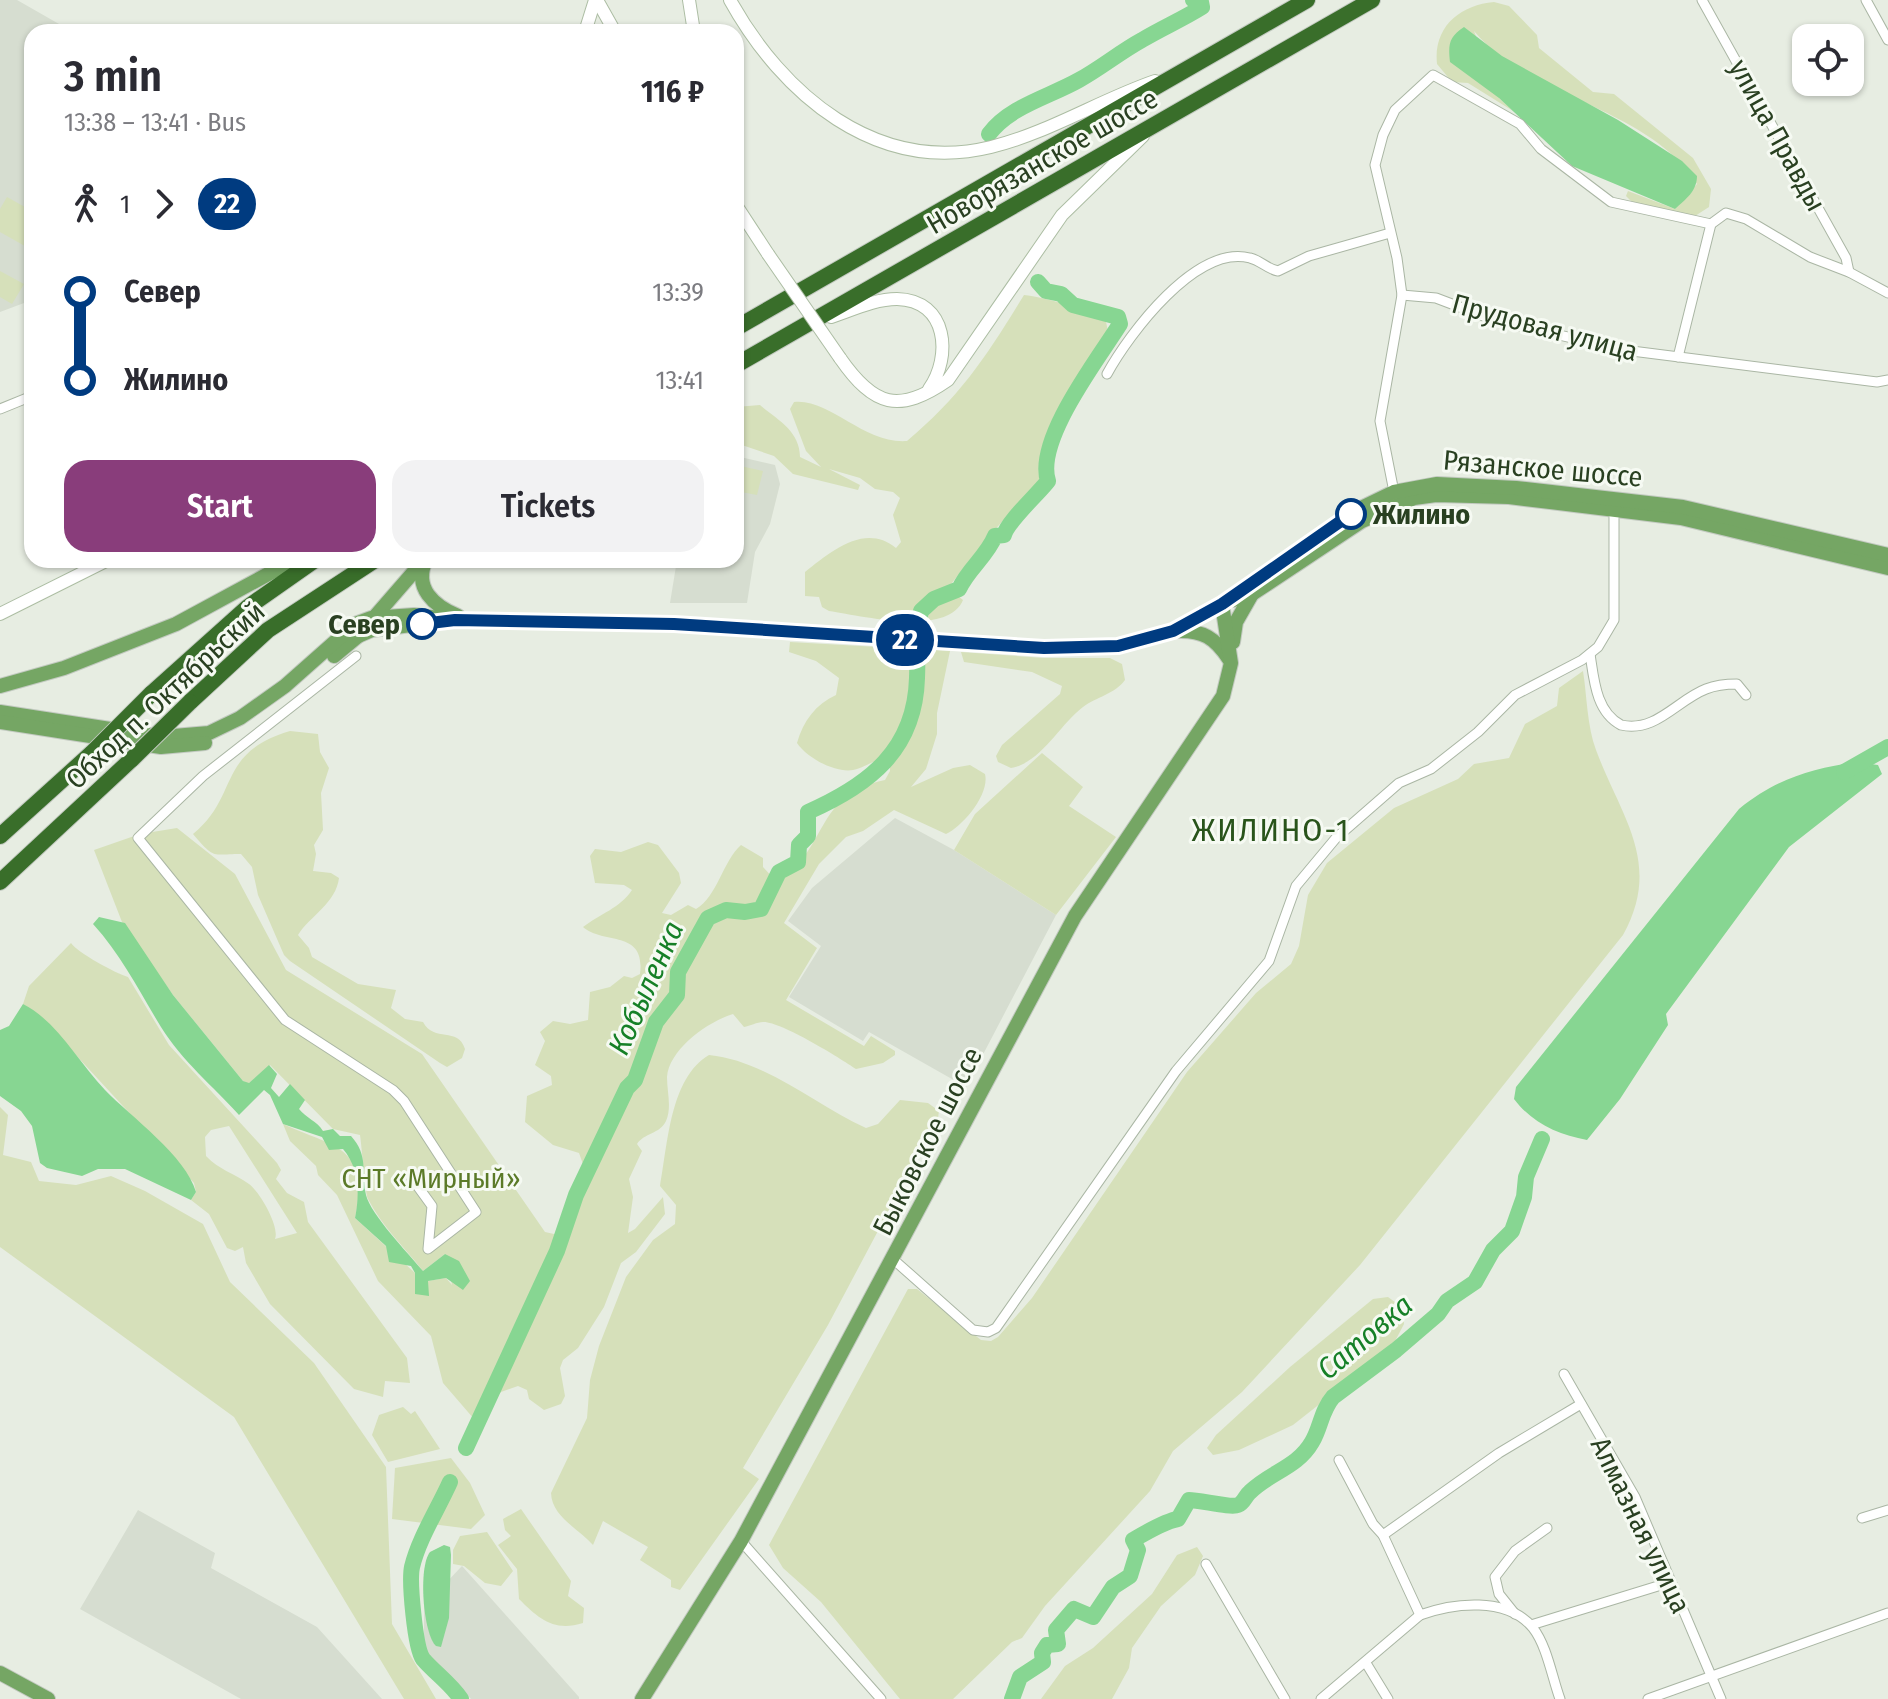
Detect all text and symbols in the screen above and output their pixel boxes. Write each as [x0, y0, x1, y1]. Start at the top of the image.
map controls [1792, 24, 1864, 96]
button: locate [1792, 24, 1864, 96]
text: 3 min [64, 50, 162, 103]
street label: улица Правды [1722, 54, 1833, 217]
text: 116 ₽ [641, 74, 704, 110]
street label: Новорязанское шоссе [921, 82, 1164, 241]
text: 13:38 – 13:41 · Bus [64, 107, 246, 138]
icon: walk [64, 182, 108, 226]
icon: forward [142, 182, 186, 226]
text: 22 [214, 187, 240, 220]
text: 1 [120, 189, 130, 220]
text: Север [124, 274, 201, 310]
text: 13:39 [652, 277, 704, 308]
street label: Прудовая улица [1448, 287, 1641, 368]
text: Жилино [124, 362, 228, 398]
text: 13:41 [655, 365, 704, 396]
street label: Рязанское шоссе [1442, 443, 1644, 494]
button: Start [64, 460, 376, 552]
button: Tickets [392, 460, 704, 552]
place label: Жилино [1372, 498, 1470, 531]
marker: Жилино [1336, 499, 1366, 529]
street label: Обход п. Октябрьский [59, 595, 271, 796]
place label: Север [328, 608, 400, 641]
marker: Север [407, 609, 437, 639]
line badge: 22 [869, 614, 941, 666]
text: 22 [892, 623, 918, 656]
district label: ЖИЛИНО-1 [1192, 811, 1350, 849]
water label: Кобыленка [601, 916, 691, 1060]
street label: Быковское шоссе [866, 1042, 989, 1241]
park label: СНТ «Мирный» [341, 1162, 521, 1195]
water label: Сатовка [1310, 1287, 1420, 1387]
street label: Алмазная улица [1584, 1432, 1697, 1619]

